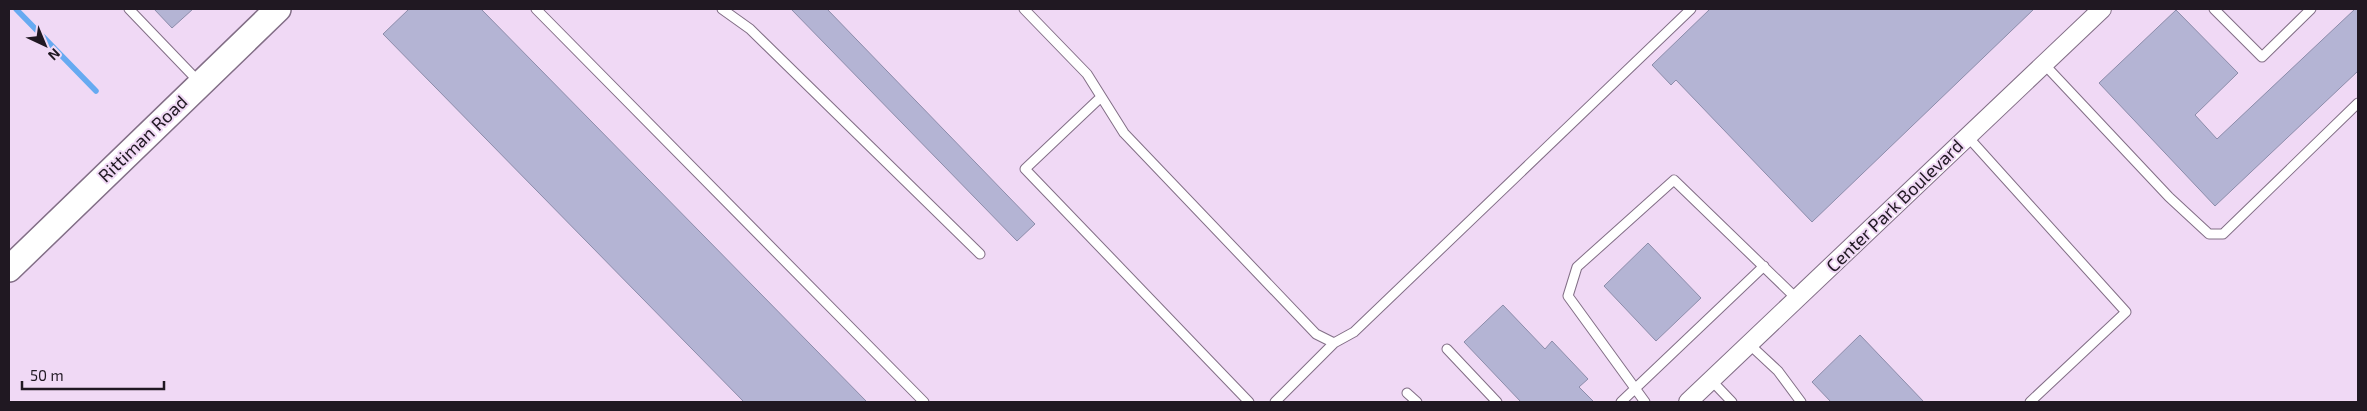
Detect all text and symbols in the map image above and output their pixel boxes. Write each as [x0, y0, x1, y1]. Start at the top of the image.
north arrow [20, 20, 70, 70]
text: N [45, 45, 64, 64]
street label: Rittiman Road [93, 90, 191, 186]
street label: Center Park Boulevard [1821, 134, 1967, 276]
scale bar [22, 358, 165, 390]
text: 50 m [30, 366, 64, 384]

